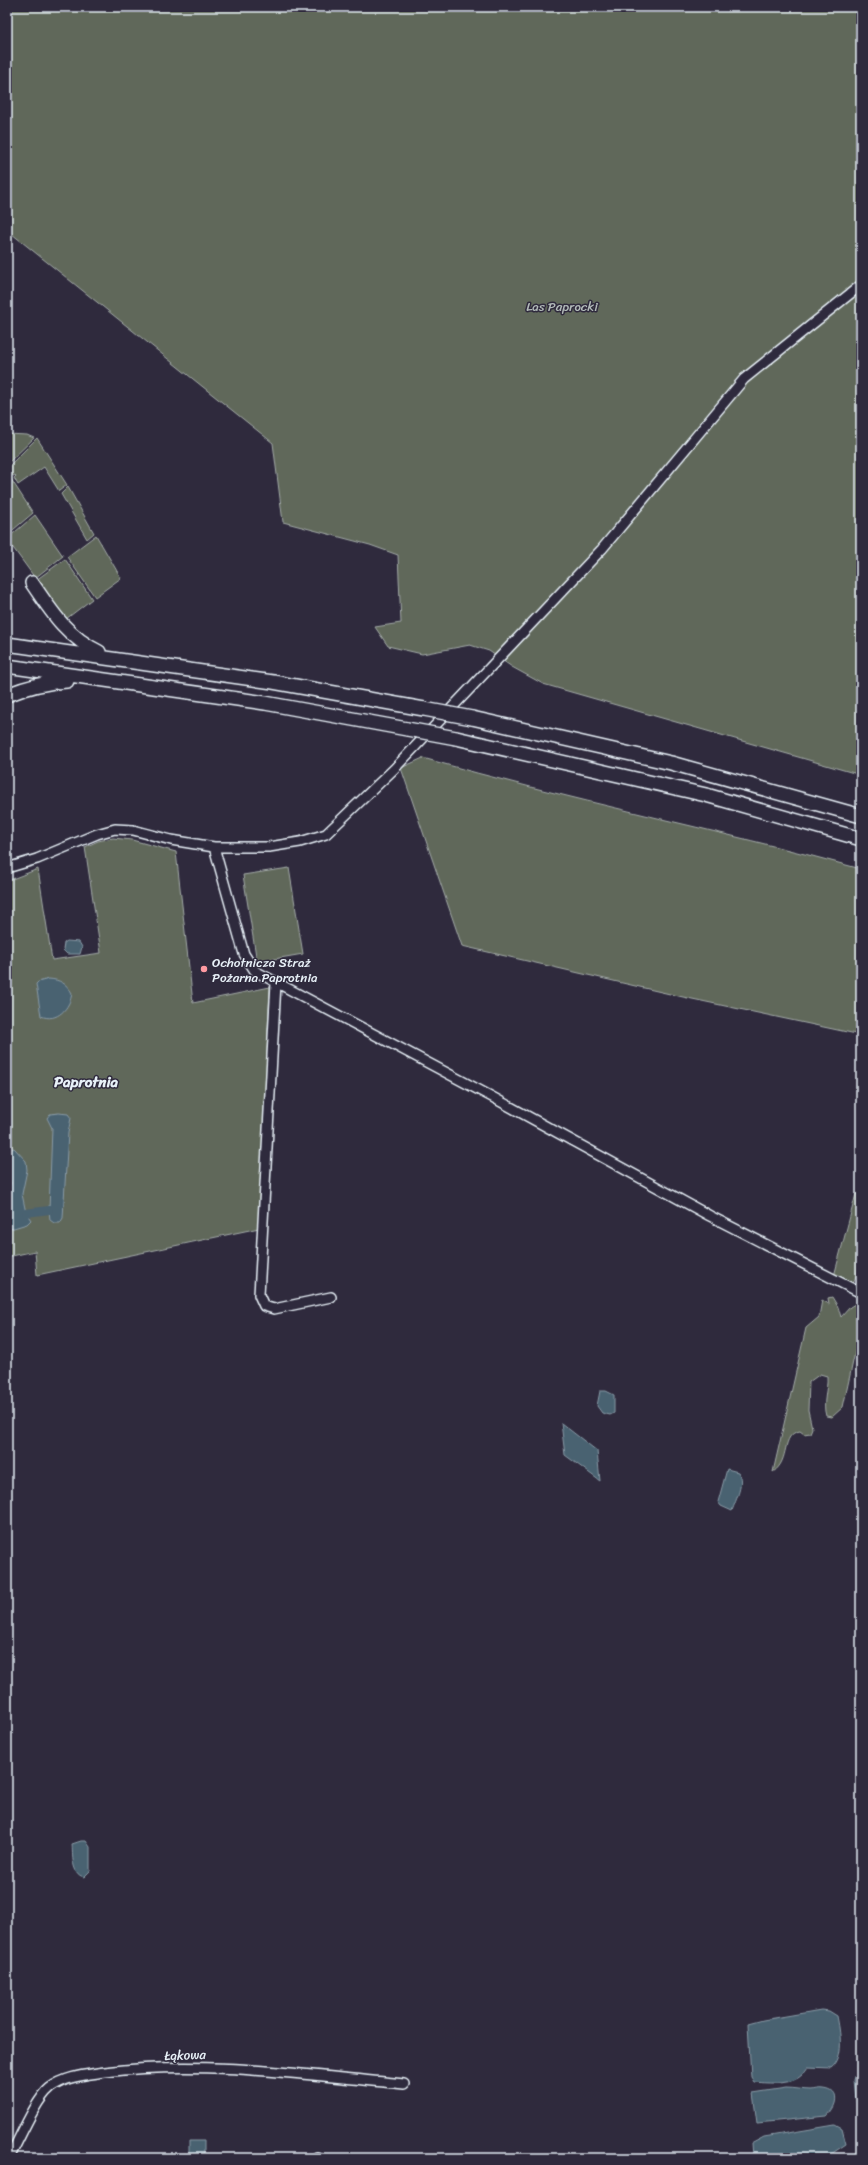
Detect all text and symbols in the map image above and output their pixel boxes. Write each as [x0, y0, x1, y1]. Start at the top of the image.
park label: Las Paprocki [526, 295, 598, 318]
place label: Ochotnicza Straż Pożarna Paprotnia [212, 951, 318, 989]
marker: Ochotnicza Straż Pożarna Paprotnia [199, 964, 209, 974]
district label: Paprotnia [54, 1069, 119, 1095]
street label: Łąkowa [164, 2043, 207, 2067]

